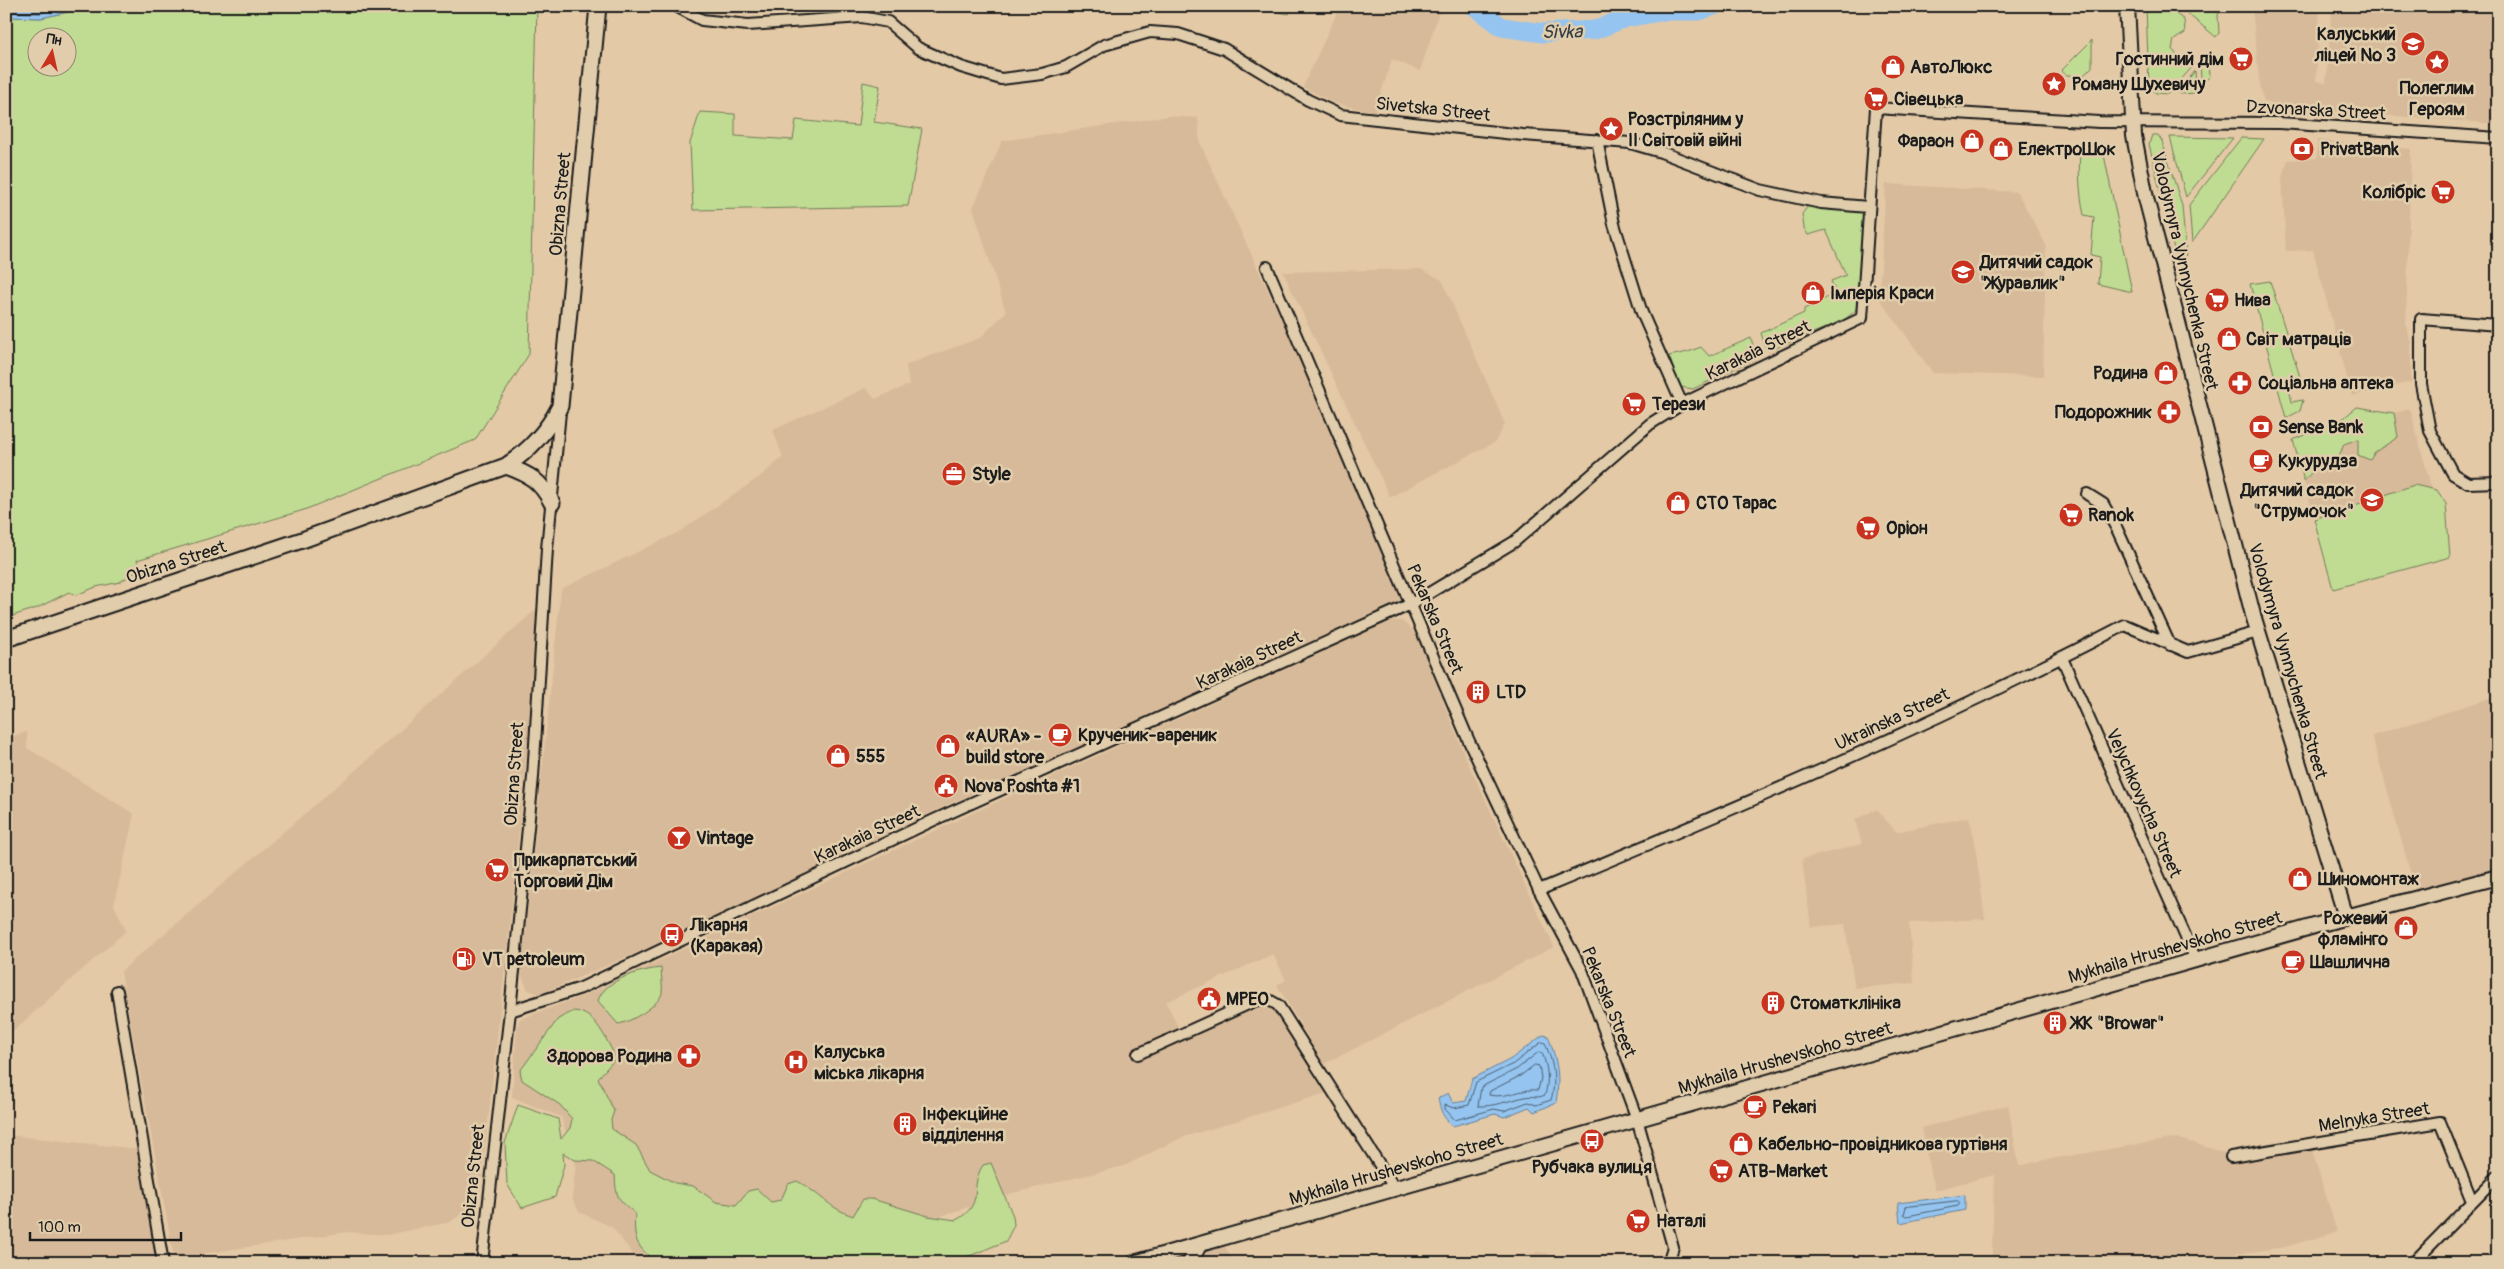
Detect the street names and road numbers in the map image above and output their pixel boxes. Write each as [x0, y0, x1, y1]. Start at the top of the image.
street label: Sivetska Street [1375, 92, 1492, 127]
street label: Dzvonarska Street [2246, 95, 2387, 126]
street label: Volodymyra Vynnychenka Street [2146, 149, 2223, 393]
street label: Obizna Street [545, 150, 577, 257]
street label: Karakaia Street [1702, 315, 1815, 386]
street label: Obizna Street [123, 535, 230, 590]
street label: Volodymyra Vynnychenka Street [2243, 541, 2332, 782]
street label: Pekarska Street [1401, 561, 1468, 679]
street label: Karakaia Street [1193, 626, 1306, 695]
street label: Ukrainska Street [1831, 683, 1954, 756]
street label: Obizna Street [499, 721, 530, 827]
street label: Velychkovycha Street [2100, 725, 2187, 882]
street label: Karakaia Street [811, 800, 924, 869]
street label: Mykhaila Hrushevskoho Street [2066, 906, 2285, 989]
street label: Pekarska Street [1576, 943, 1642, 1062]
street label: Mykhaila Hrushevskoho Street [1676, 1017, 1895, 1100]
street label: Melnyka Street [2317, 1097, 2432, 1138]
street label: Obizna Street [457, 1122, 490, 1229]
street label: Mykhaila Hrushevskoho Street [1287, 1128, 1506, 1211]

